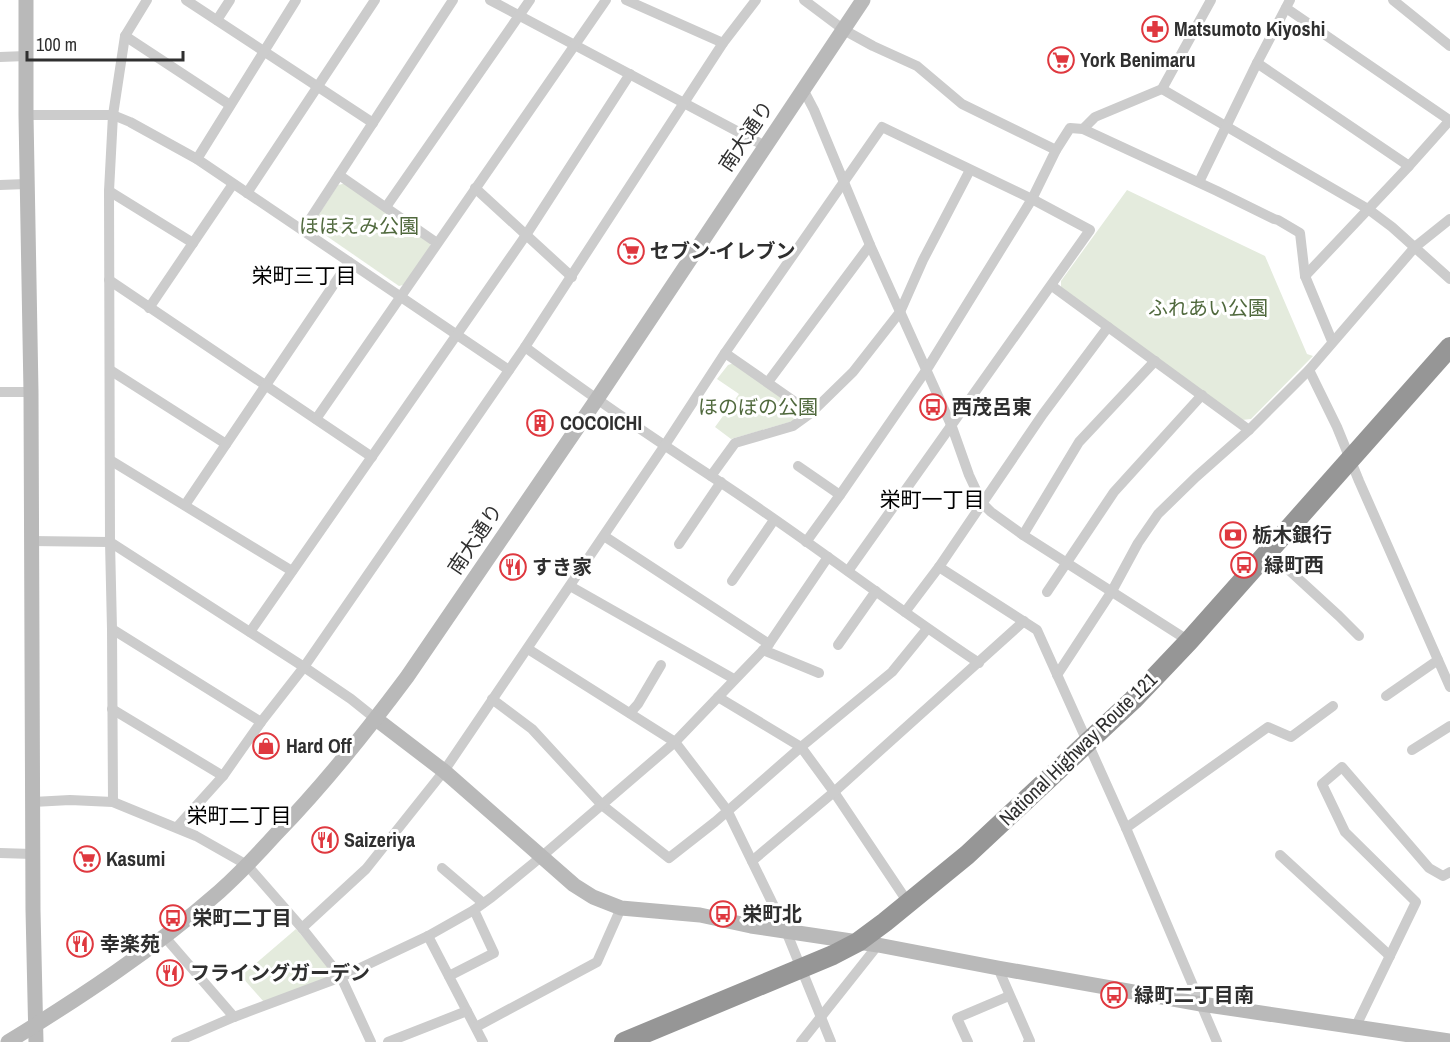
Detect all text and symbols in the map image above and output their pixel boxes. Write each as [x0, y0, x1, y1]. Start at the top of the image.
pharmacy icon: Matsumoto Kiyoshi [1140, 14, 1170, 44]
place label: Matsumoto Kiyoshi [1174, 15, 1325, 42]
scale bar [27, 24, 183, 62]
text: 100 m [36, 32, 77, 57]
supermarket icon: York Benimaru [1046, 45, 1076, 75]
place label: York Benimaru [1080, 46, 1195, 73]
street label: 南大通り [712, 95, 779, 176]
park label: ほほえみ公園 [299, 212, 419, 239]
supermarket icon: セブン-イレブン [616, 236, 646, 266]
place label: セブン-イレブン [650, 237, 795, 264]
district label: 栄町三丁目 [252, 261, 357, 290]
park label: ふれあい公園 [1148, 294, 1268, 321]
bus stop icon: 西茂呂東 [918, 392, 948, 422]
park label: ほのぼの公園 [698, 393, 818, 420]
place label: 西茂呂東 [952, 393, 1032, 420]
building icon: COCOICHI [525, 408, 555, 438]
place label: COCOICHI [560, 409, 642, 436]
district label: 栄町一丁目 [880, 485, 985, 514]
street label: 南大通り [441, 498, 508, 579]
bank icon: 栃木銀行 [1218, 520, 1248, 550]
place label: 栃木銀行 [1252, 521, 1332, 548]
bus stop icon: 緑町西 [1229, 550, 1259, 580]
place label: 緑町西 [1264, 551, 1324, 578]
restaurant icon: すき家 [498, 552, 528, 582]
place label: すき家 [532, 553, 592, 580]
street label: National Highway Route 121 [993, 666, 1162, 831]
shop icon: Hard Off [251, 731, 281, 761]
place label: Hard Off [286, 732, 352, 759]
district label: 栄町二丁目 [187, 801, 292, 830]
restaurant icon: Saizeriya [310, 825, 340, 855]
place label: Saizeriya [344, 826, 415, 853]
supermarket icon: Kasumi [72, 844, 102, 874]
place label: Kasumi [106, 845, 165, 872]
bus stop icon: 栄町北 [708, 899, 738, 929]
place label: 栄町北 [742, 900, 802, 927]
bus stop icon: 栄町二丁目 [158, 903, 188, 933]
place label: 栄町二丁目 [192, 904, 292, 931]
restaurant icon: 幸楽苑 [65, 929, 95, 959]
place label: 幸楽苑 [100, 930, 160, 957]
restaurant icon: フライングガーデン [155, 958, 185, 988]
place label: フライングガーデン [190, 959, 370, 986]
bus stop icon: 緑町二丁目南 [1099, 980, 1129, 1010]
place label: 緑町二丁目南 [1134, 981, 1254, 1008]

